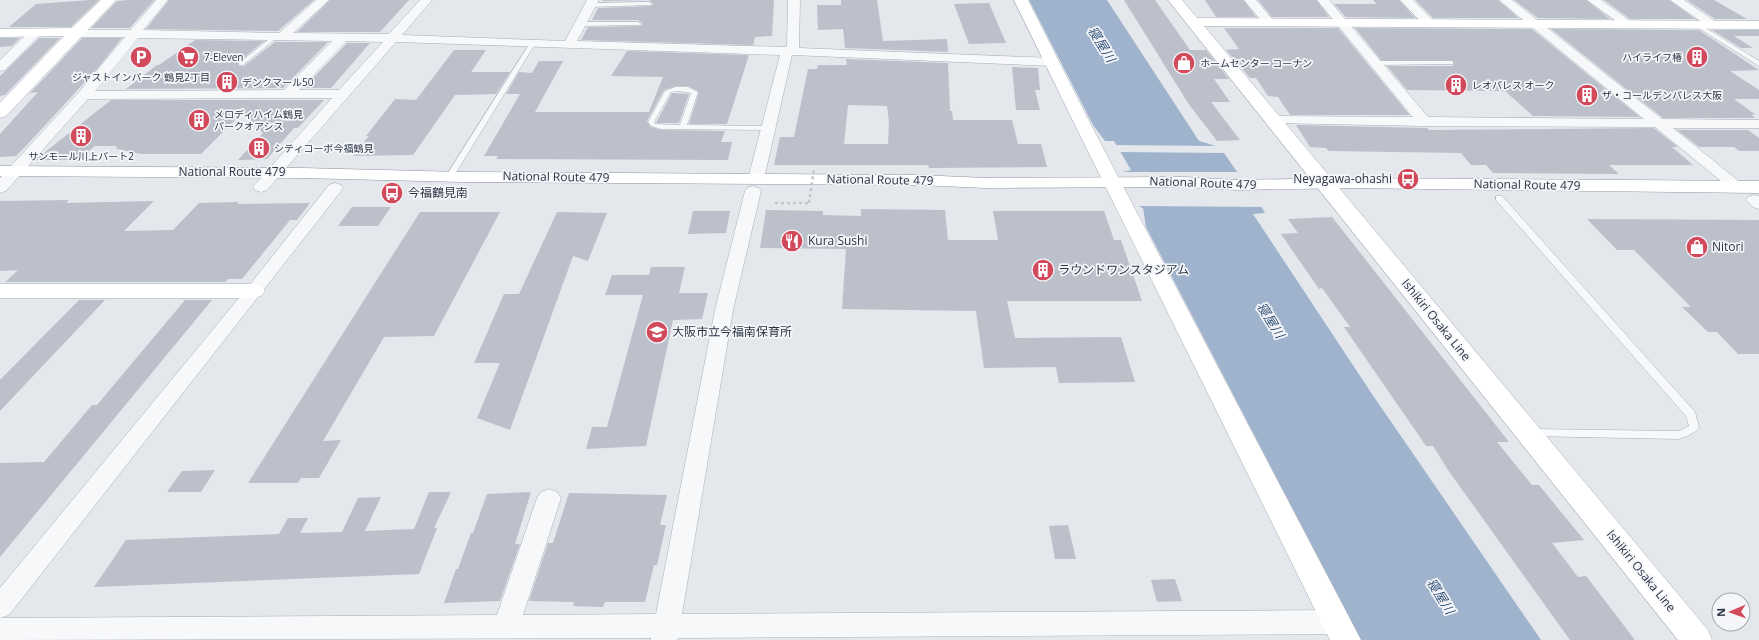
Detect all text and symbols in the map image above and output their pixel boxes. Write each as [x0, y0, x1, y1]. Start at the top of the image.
water label: 寝屋川 [1084, 23, 1121, 67]
parking icon: ジャストインパーク 鶴見2丁目 [128, 44, 154, 70]
supermarket icon: 7-Eleven [175, 44, 201, 70]
building icon: ハイライフ椿 [1684, 44, 1710, 70]
place label: 7-Eleven [204, 50, 243, 64]
shop icon: ホームセンター コーナン [1171, 50, 1197, 76]
place label: ハイライフ椿 [1622, 50, 1682, 64]
place label: ホームセンター コーナン [1200, 56, 1312, 70]
building icon: デンクマール50 [214, 69, 240, 95]
place label: ジャストインパーク 鶴見2丁目 [72, 70, 210, 84]
building icon: レオパレス オーク [1443, 72, 1469, 98]
place label: デンクマール50 [242, 75, 314, 89]
place label: レオパレス オーク [1472, 78, 1555, 92]
building icon: ザ・コールデンパレス大阪 [1574, 82, 1600, 108]
place label: ザ・コールデンパレス大阪 [1602, 88, 1722, 102]
building icon: メロディハイム鶴見 パークオアシス [186, 107, 212, 133]
place label: メロディハイム鶴見 パークオアシス [214, 107, 303, 133]
building icon: サンモール川上パート2 [68, 123, 94, 149]
building icon: シティコーポ今福鶴見 [246, 135, 272, 161]
place label: シティコーポ今福鶴見 [274, 141, 373, 155]
place label: サンモール川上パート2 [28, 149, 134, 163]
street label: National Route 479 [178, 163, 286, 180]
bus stop icon: Neyagawa-ohashi [1395, 166, 1421, 192]
street label: National Route 479 [502, 167, 610, 186]
street label: National Route 479 [826, 170, 934, 189]
place label: Neyagawa-ohashi [1293, 170, 1392, 187]
street label: National Route 479 [1149, 172, 1257, 193]
street label: National Route 479 [1473, 175, 1581, 194]
bus stop icon: 今福鶴見南 [379, 180, 405, 206]
place label: 今福鶴見南 [408, 184, 468, 201]
restaurant icon: Kura Sushi [779, 228, 805, 254]
place label: Kura Sushi [808, 232, 867, 249]
shop icon: Nitori [1684, 234, 1710, 260]
place label: Nitori [1712, 238, 1744, 255]
building icon: ラウンドワンスタジアム [1030, 257, 1056, 283]
place label: ラウンドワンスタジアム [1058, 261, 1189, 278]
street label: Ishikiri Osaka Line [1398, 275, 1475, 365]
water label: 寝屋川 [1253, 299, 1290, 343]
school or university icon: 大阪市立今福南保育所 [644, 319, 670, 345]
place label: 大阪市立今福南保育所 [672, 323, 792, 340]
street label: Ishikiri Osaka Line [1603, 526, 1680, 616]
water label: 寝屋川 [1423, 575, 1460, 619]
north arrow [1711, 592, 1751, 632]
text: N [1713, 608, 1728, 617]

